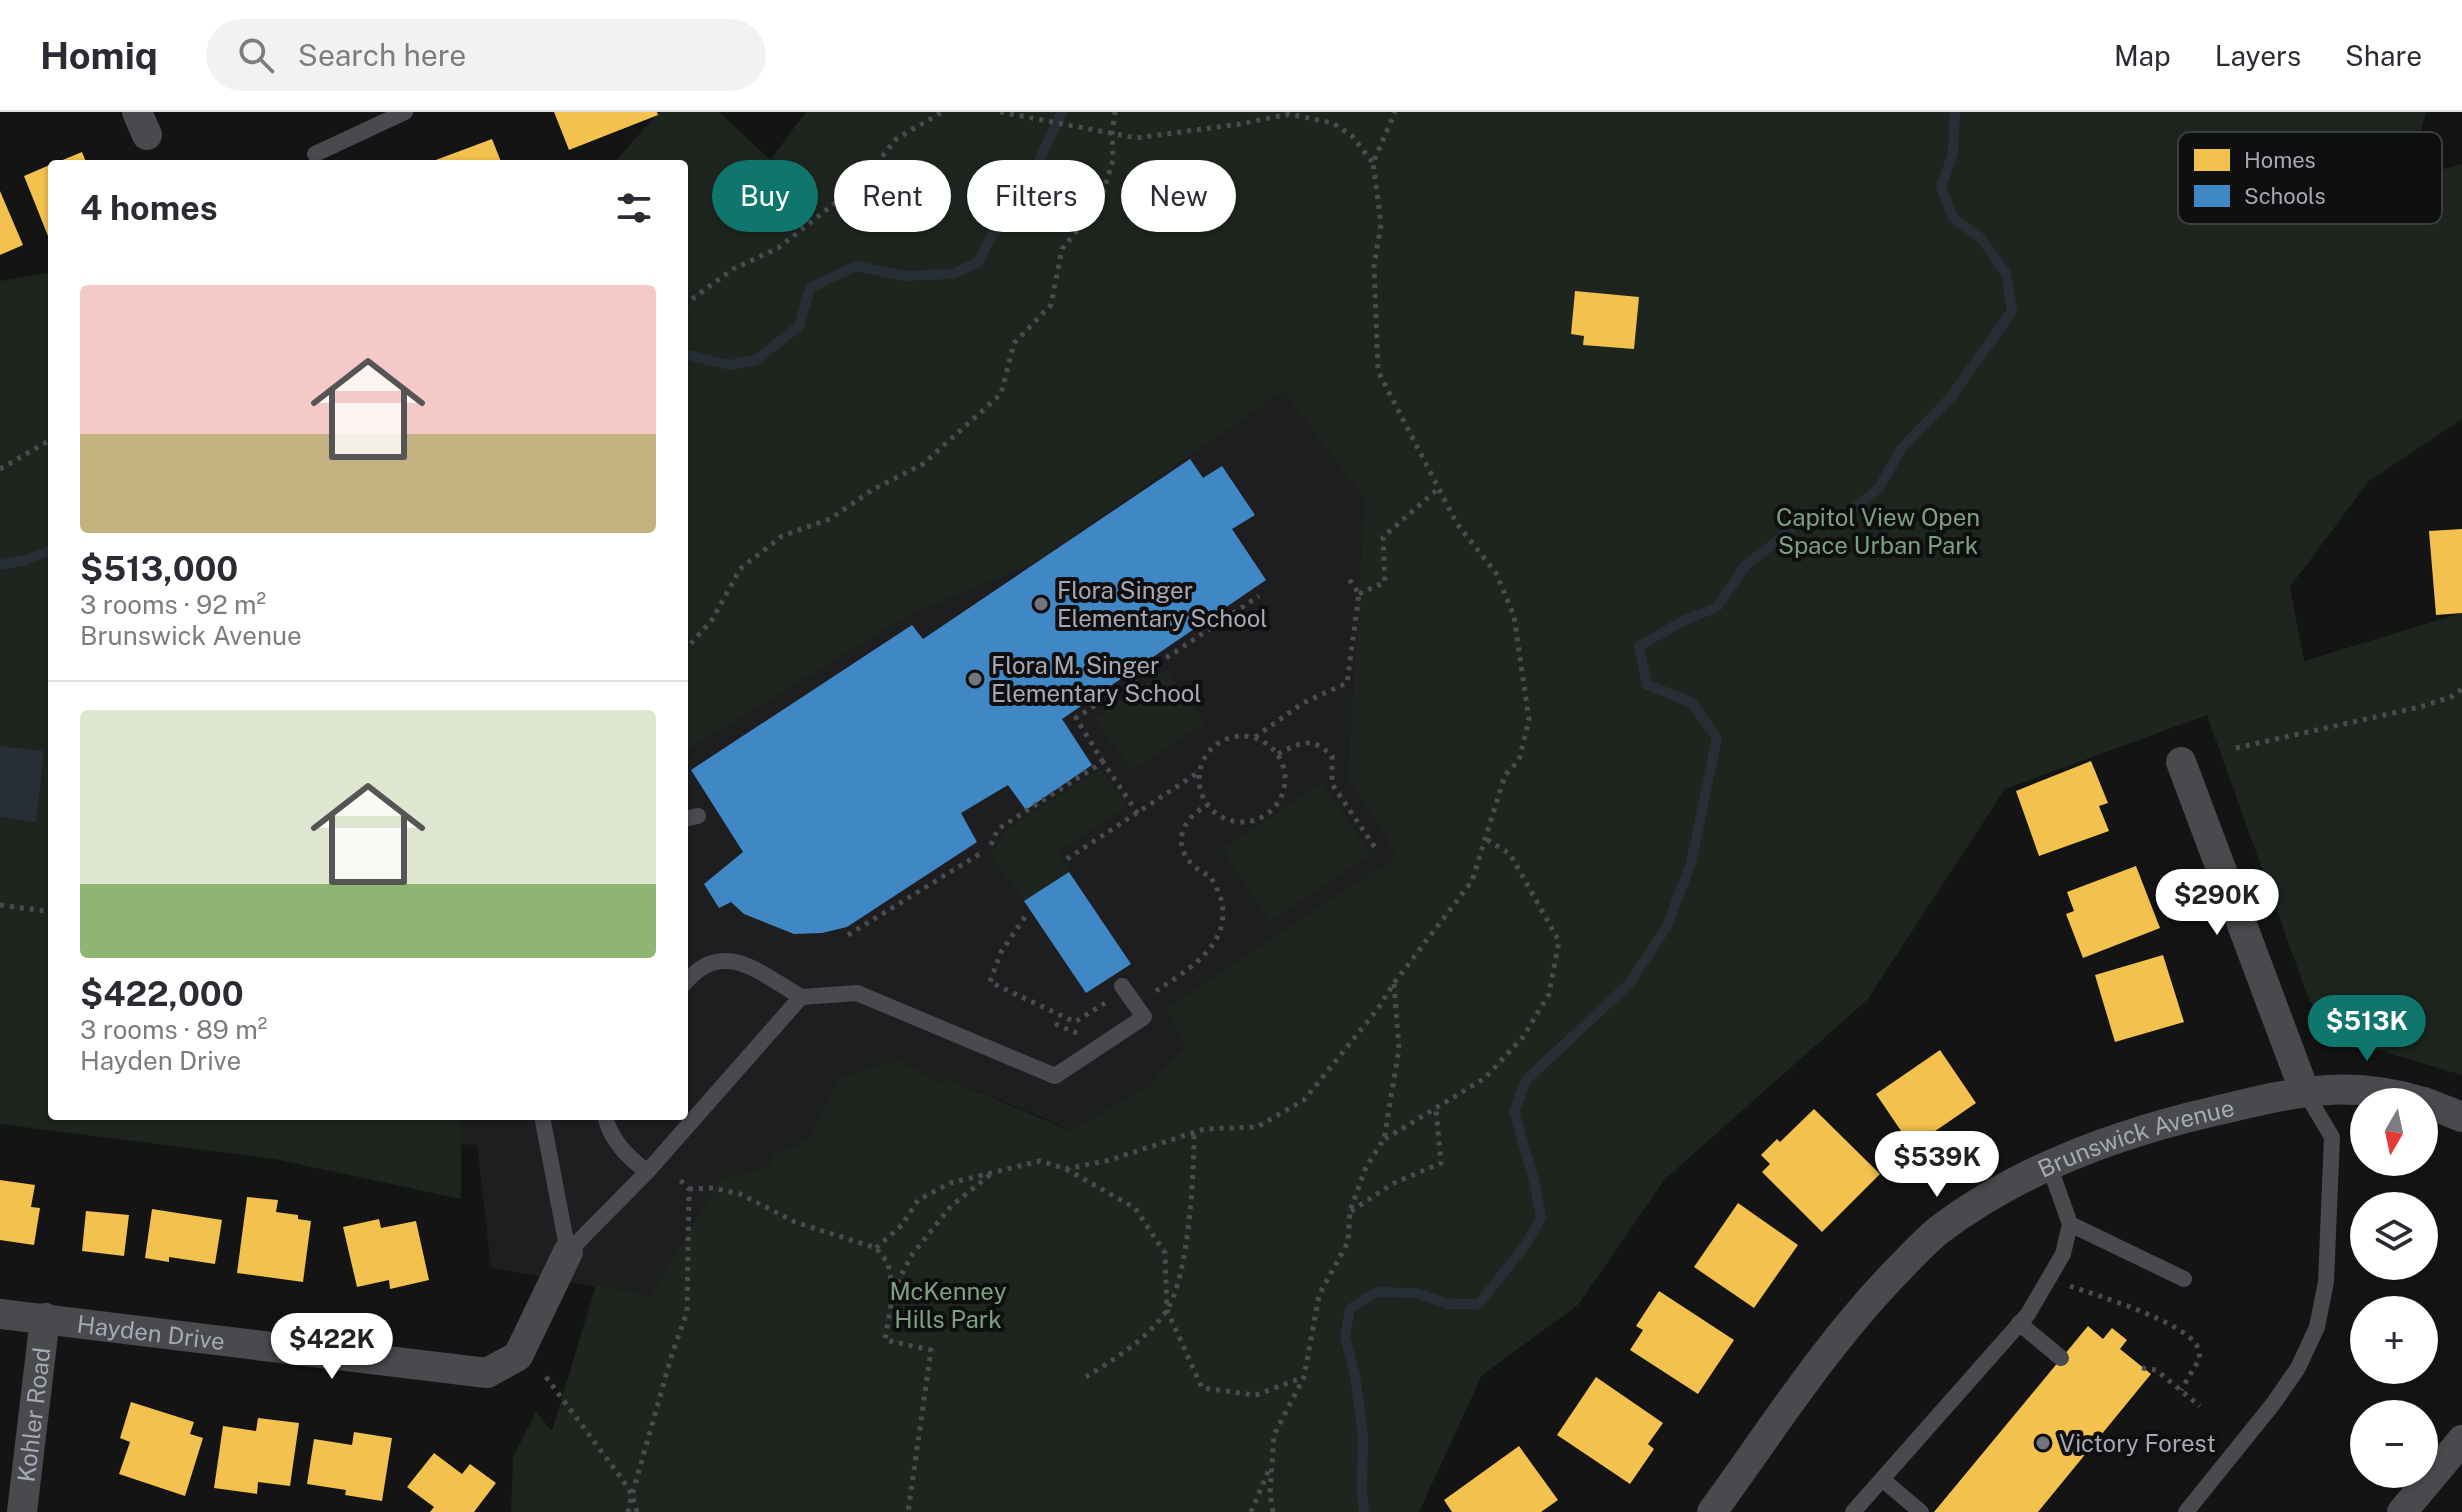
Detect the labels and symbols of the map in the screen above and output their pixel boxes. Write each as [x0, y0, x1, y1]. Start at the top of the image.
legend [2178, 132, 2442, 224]
text: Homes [2244, 147, 2316, 173]
text: Schools [2244, 183, 2326, 209]
park label: Capitol View Open Space Urban Park [1776, 503, 1980, 559]
place label: Flora Singer Elementary School [1057, 576, 1268, 632]
marker: Flora Singer Elementary School [1032, 595, 1050, 613]
place label: Flora M. Singer Elementary School [991, 651, 1202, 707]
marker: Flora M. Singer Elementary School [966, 670, 984, 688]
pin: $290K [2161, 869, 2273, 937]
pin: $513K [2311, 995, 2423, 1063]
north arrow [2350, 1088, 2438, 1176]
street label: Brunswick Avenue [2033, 1093, 2237, 1183]
pin: $539K [1881, 1131, 1993, 1199]
park label: McKenney Hills Park [889, 1277, 1007, 1333]
street label: Hayden Drive [75, 1309, 227, 1355]
pin: $422K [276, 1313, 388, 1381]
street label: Kohler Road [12, 1346, 55, 1484]
place label: Victory Forest [2059, 1429, 2216, 1457]
marker: Victory Forest [2034, 1434, 2052, 1452]

